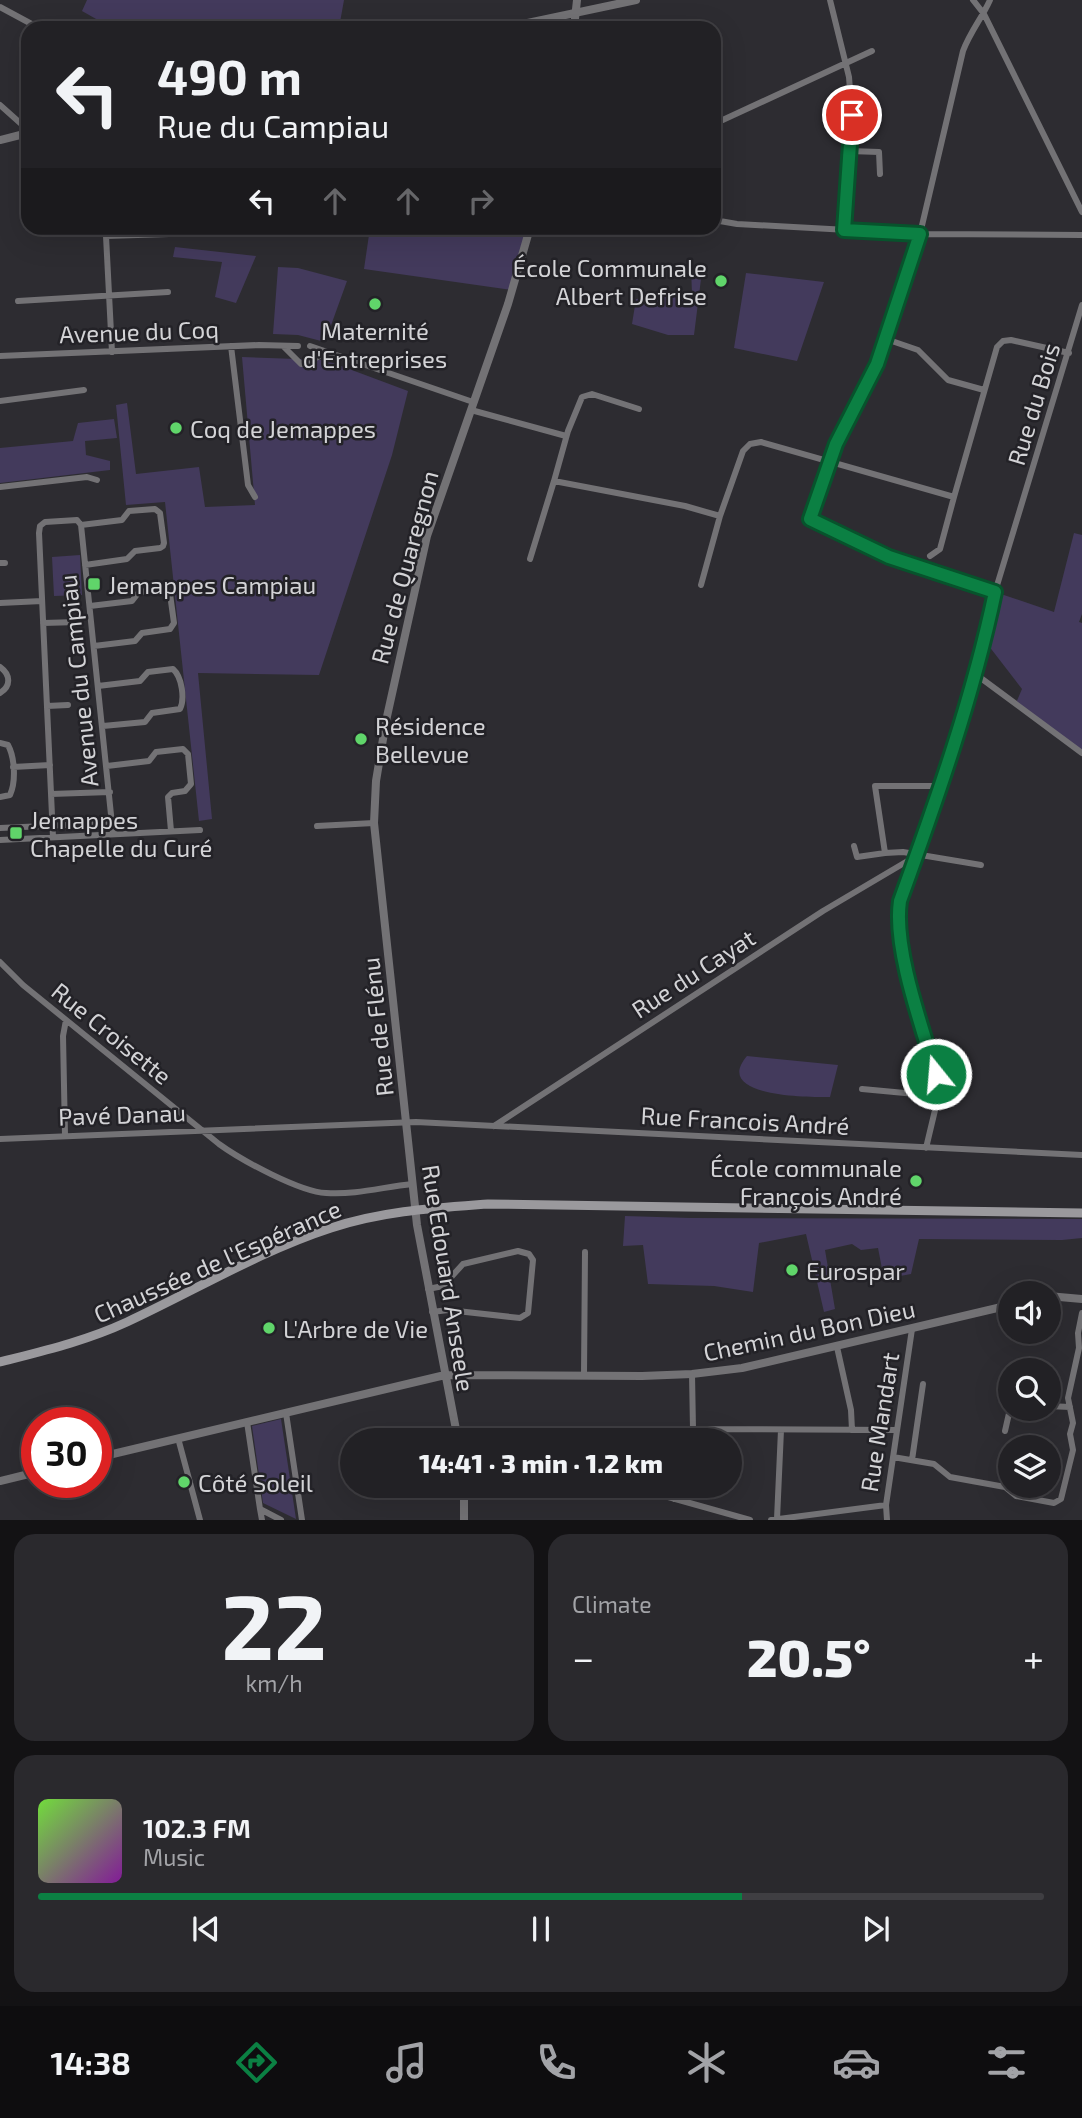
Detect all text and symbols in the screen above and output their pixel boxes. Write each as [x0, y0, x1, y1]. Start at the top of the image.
text: 490 m [157, 46, 302, 105]
icon: left [42, 49, 133, 140]
pin [822, 85, 882, 145]
icon: arrive [833, 96, 871, 134]
text: Rue du Campiau [157, 106, 389, 144]
icon: left [243, 182, 281, 220]
icon: ahead [316, 182, 354, 220]
icon: ahead [389, 182, 427, 220]
icon: right [462, 182, 500, 220]
place label: École Communale Albert Defrise [513, 253, 707, 310]
marker: École Communale Albert Defrise [713, 273, 729, 289]
marker: Maternité d'Entreprises [367, 296, 383, 312]
street label: Avenue du Coq [59, 314, 219, 348]
place label: Maternité d'Entreprises [303, 316, 447, 373]
street label: Rue du Bois [1001, 339, 1065, 469]
place label: Coq de Jemappes [190, 414, 376, 443]
marker: Coq de Jemappes [168, 420, 184, 436]
street label: Rue de Quaregnon [364, 467, 444, 667]
place label: Jemappes Campiau [108, 570, 316, 599]
street label: Avenue du Campiau [52, 573, 104, 789]
marker: Jemappes Campiau [86, 576, 102, 592]
place label: Résidence Bellevue [375, 711, 486, 768]
marker: Résidence Bellevue [353, 731, 369, 747]
place label: Jemappes Chapelle du Curé [30, 805, 212, 862]
marker: Jemappes Chapelle du Curé [8, 825, 24, 841]
street label: Rue du Cayat [626, 922, 760, 1024]
street label: Rue de Flénu [355, 956, 399, 1098]
street label: Rue Croisette [46, 976, 178, 1090]
position arrow [899, 1037, 973, 1111]
street label: Pavé Danau [58, 1097, 186, 1131]
street label: Rue Francois André [640, 1100, 850, 1140]
place label: École communale François André [710, 1153, 902, 1211]
street label: Rue Edouard Anseele [417, 1163, 481, 1393]
marker: École communale François André [908, 1173, 924, 1189]
street label: Chaussée de l'Espérance [89, 1193, 345, 1329]
place label: Eurospar [806, 1256, 905, 1285]
marker: Eurospar [784, 1262, 800, 1278]
map controls [998, 1281, 1061, 1498]
button: sound [998, 1281, 1061, 1344]
street label: Chemin du Bon Dieu [700, 1293, 918, 1367]
place label: L'Arbre de Vie [283, 1314, 428, 1343]
marker: L'Arbre de Vie [261, 1320, 277, 1336]
street label: Rue Mandart [854, 1350, 904, 1494]
button: search [998, 1358, 1061, 1421]
speed limit sign: 30 [21, 1407, 112, 1498]
button: layers [998, 1435, 1061, 1498]
text: 14:41 · 3 min · 1.2 km [419, 1447, 663, 1478]
place label: Côté Soleil [198, 1468, 313, 1497]
marker: Côté Soleil [176, 1474, 192, 1490]
text: 22 [221, 1569, 327, 1678]
text: Climate [572, 1590, 652, 1618]
text: 20.5° [747, 1625, 871, 1687]
text: − [572, 1634, 594, 1680]
text: + [1023, 1634, 1044, 1680]
text: km/h [245, 1669, 303, 1697]
text: 102.3 FM [143, 1812, 251, 1843]
text: Music [143, 1843, 205, 1871]
icon: previous [187, 1910, 225, 1948]
icon: pause [522, 1910, 560, 1948]
icon: next [857, 1910, 895, 1948]
icon: directions [232, 2038, 281, 2087]
icon: music [382, 2038, 431, 2087]
icon: phone [532, 2038, 581, 2087]
icon: climate [682, 2038, 731, 2087]
icon: car [832, 2038, 881, 2087]
icon: filters [982, 2038, 1031, 2087]
text: 14:38 [51, 2043, 131, 2081]

